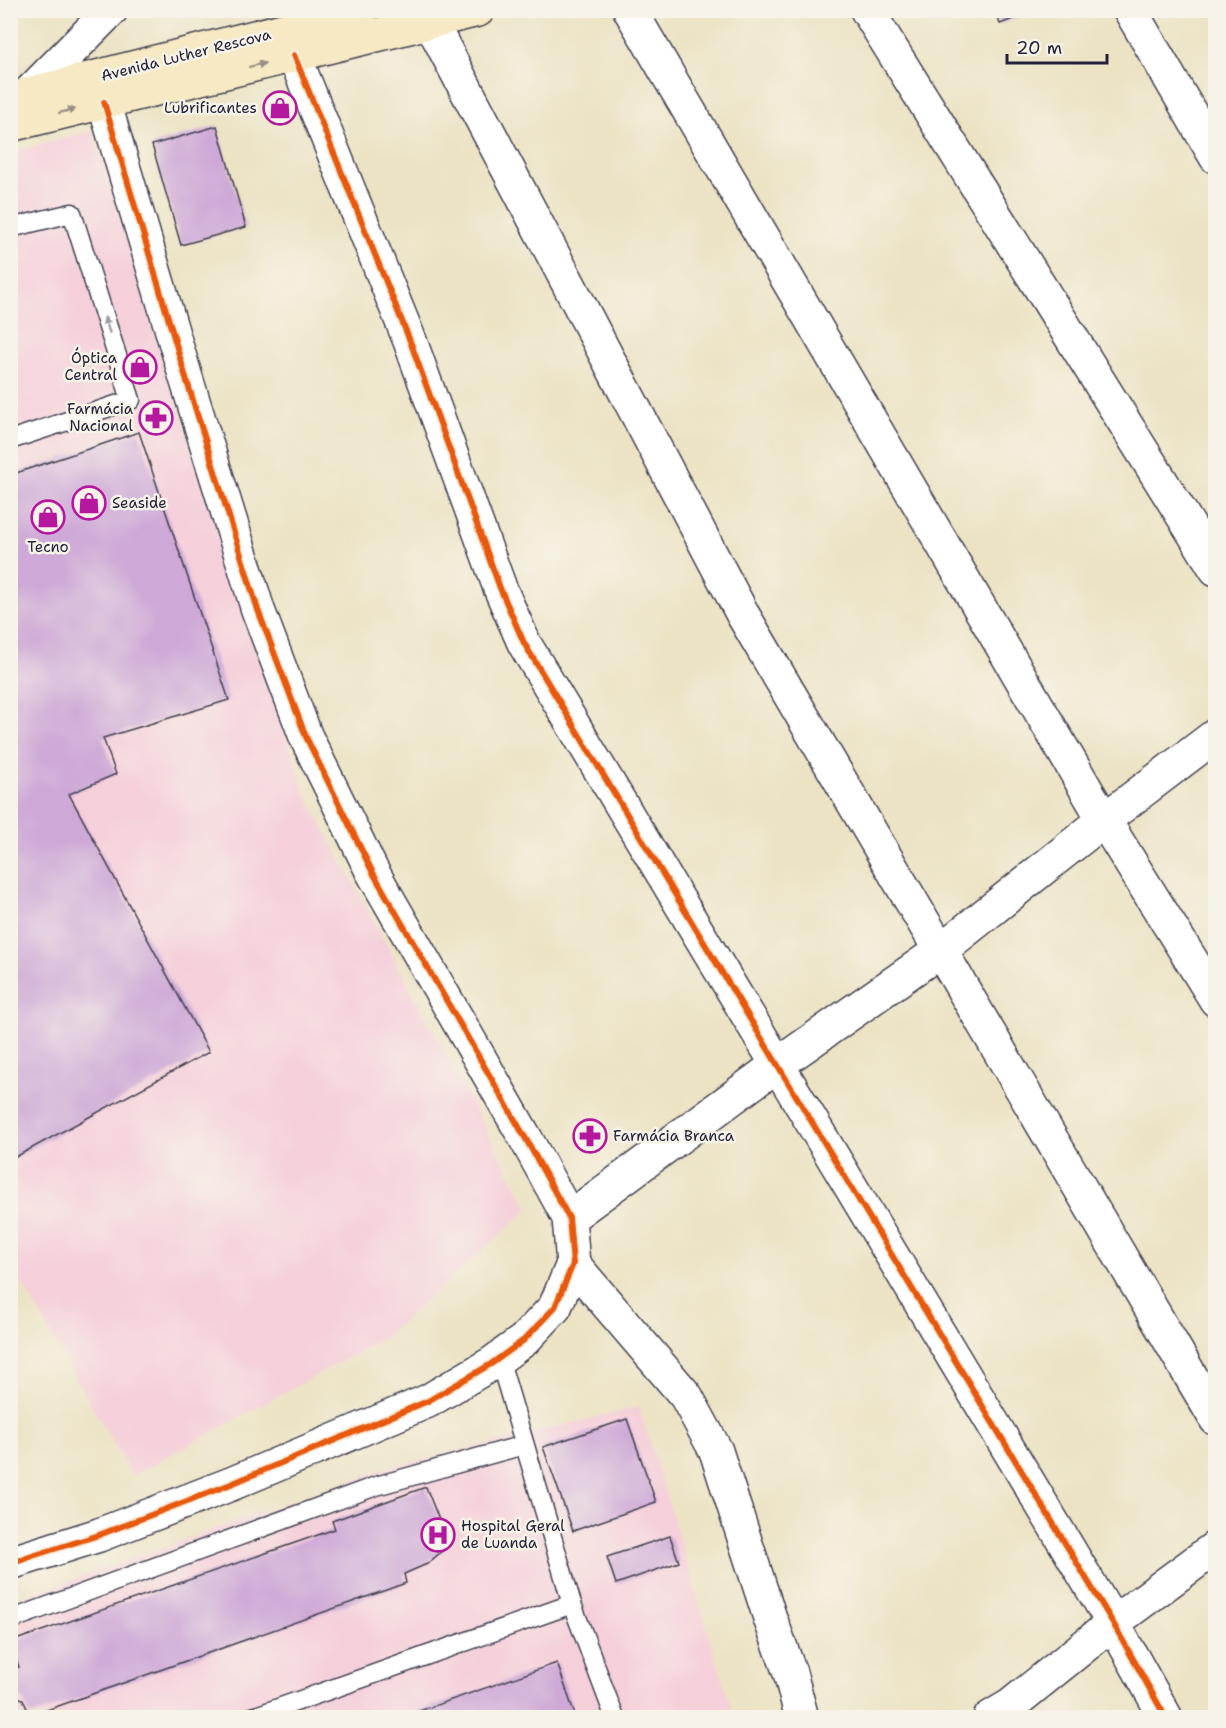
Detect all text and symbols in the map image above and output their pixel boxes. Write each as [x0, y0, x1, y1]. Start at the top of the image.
street label: Avenida Luther Rescova [99, 24, 274, 86]
scale bar [1007, 27, 1108, 65]
text: 20 m [1016, 36, 1062, 60]
one-way arrow [247, 59, 266, 69]
shop icon: Lubrificantes [262, 90, 298, 126]
place label: Lubrificantes [164, 98, 257, 118]
one-way arrow [58, 106, 77, 116]
one-way arrow [102, 316, 112, 334]
place label: Óptica Central [64, 347, 118, 385]
shop icon: Óptica Central [122, 349, 158, 385]
place label: Farmácia Nacional [67, 399, 134, 436]
pharmacy icon: Farmácia Nacional [138, 400, 174, 436]
shop icon: Seaside [71, 485, 107, 521]
place label: Seaside [112, 493, 167, 513]
shop icon: Tecno [30, 499, 66, 535]
place label: Tecno [27, 537, 69, 557]
pharmacy icon: Farmácia Branca [572, 1118, 608, 1154]
place label: Farmácia Branca [613, 1126, 735, 1146]
place label: Hospital Geral de Luanda [461, 1516, 565, 1553]
hospital icon: Hospital Geral de Luanda [420, 1517, 456, 1553]

